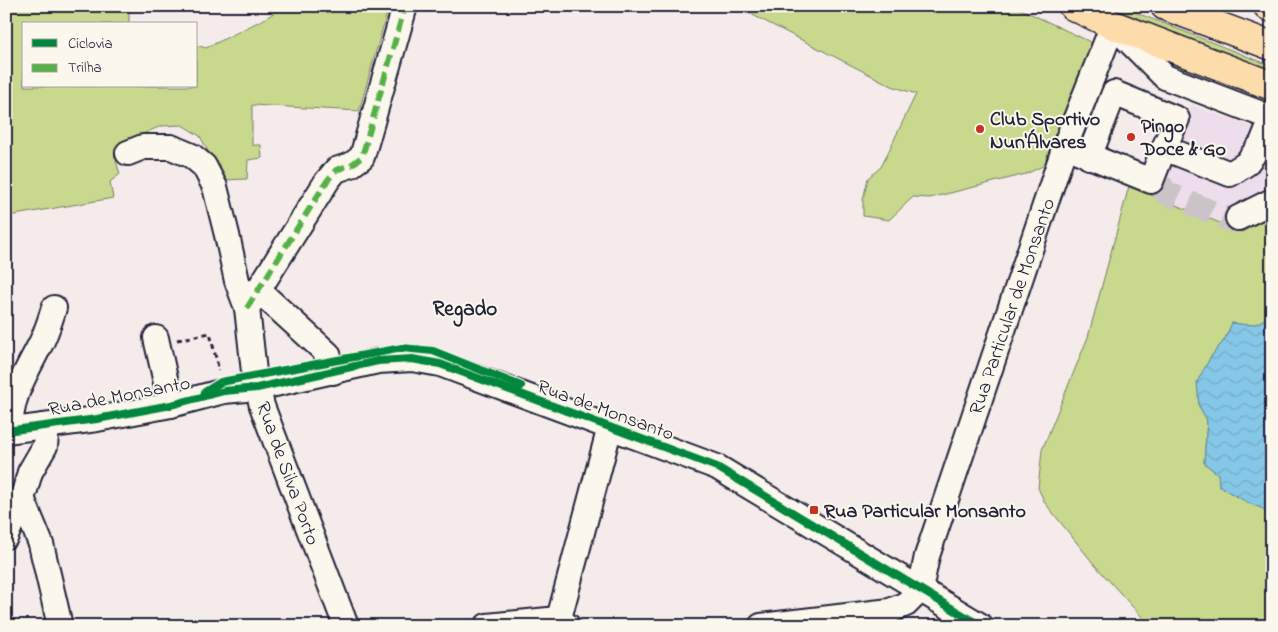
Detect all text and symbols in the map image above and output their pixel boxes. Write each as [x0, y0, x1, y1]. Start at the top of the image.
legend [22, 22, 198, 88]
text: Ciclovia [68, 33, 113, 55]
text: Trilha [68, 57, 102, 79]
place label: Club Sportivo Nun'Álvares [990, 106, 1100, 158]
place label: Pingo Doce & Go [1140, 113, 1226, 165]
marker: Club Sportivo Nun'Álvares [974, 123, 986, 135]
marker: Pingo Doce & Go [1125, 131, 1137, 143]
street label: Rua Particular de Monsanto [963, 195, 1064, 419]
district label: Regado [433, 295, 497, 327]
street label: Rua de Monsanto [46, 370, 193, 425]
street label: Rua de Monsanto [533, 373, 678, 450]
street label: Rua de Silva Porto [247, 398, 326, 550]
place label: Rua Particular Monsanto [824, 498, 1026, 527]
marker: Rua Particular Monsanto [808, 504, 820, 516]

